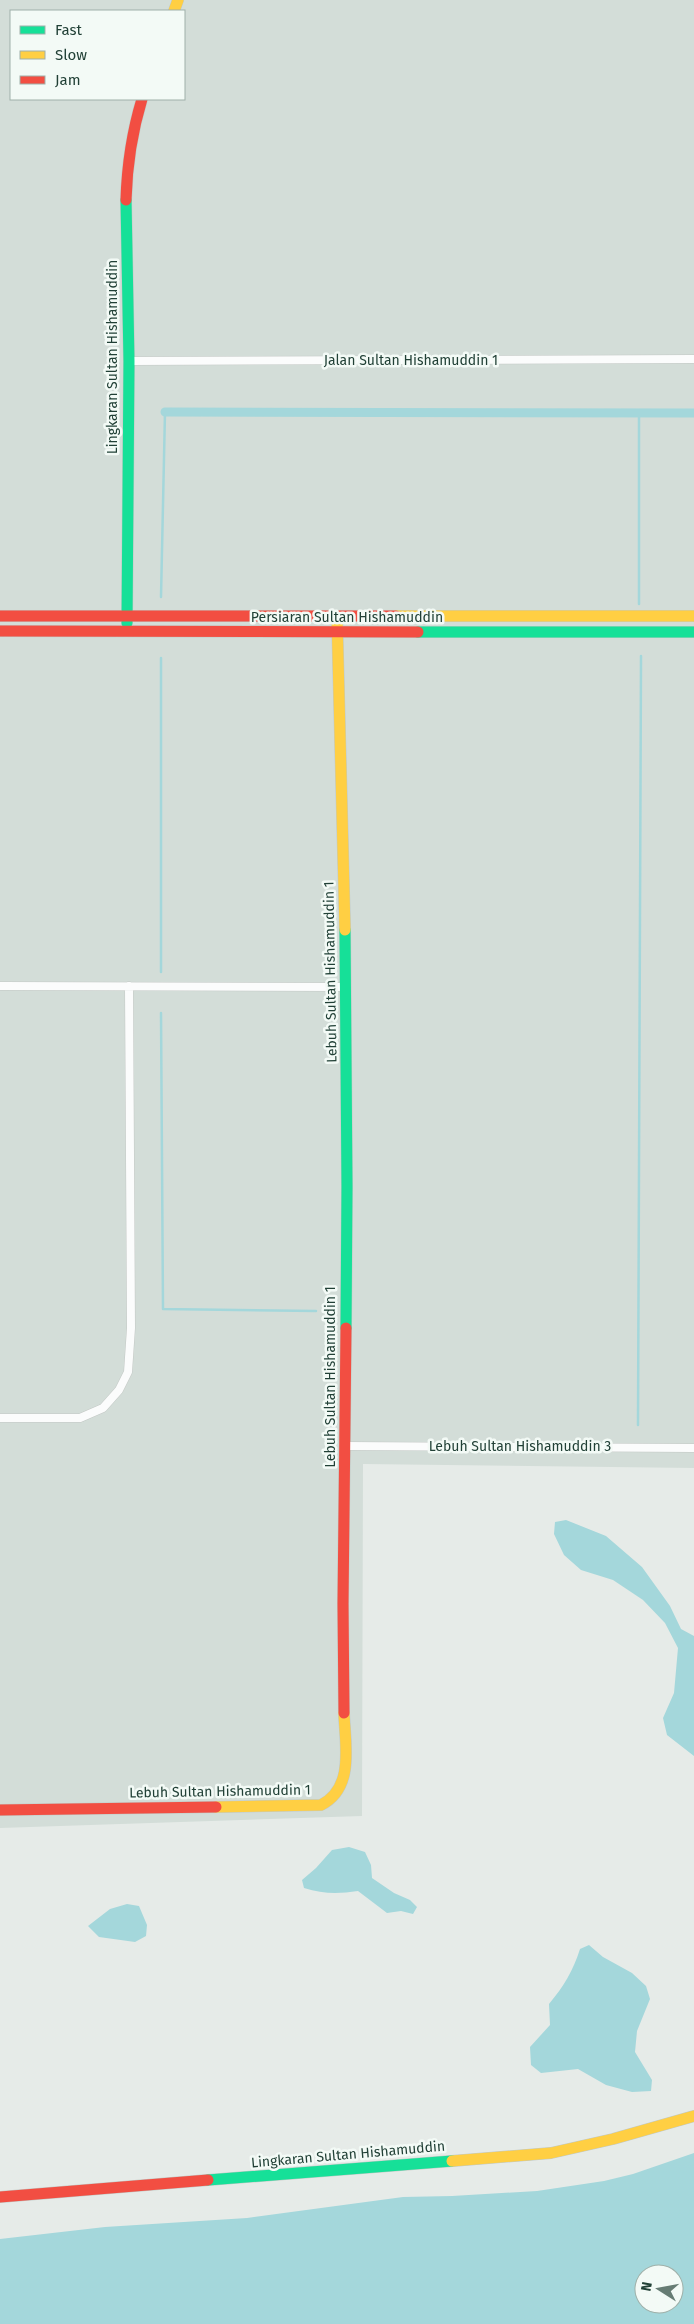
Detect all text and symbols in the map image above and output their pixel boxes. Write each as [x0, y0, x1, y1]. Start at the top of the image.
legend [10, 10, 185, 100]
text: Fast [55, 21, 82, 39]
text: Slow [55, 46, 87, 64]
text: Jam [55, 71, 81, 89]
street label: Lingkaran Sultan Hishamuddin [104, 260, 121, 454]
street label: Jalan Sultan Hishamuddin 1 [324, 352, 498, 369]
street label: Persiaran Sultan Hishamuddin [251, 609, 443, 626]
street label: Lebuh Sultan Hishamuddin 1 [320, 881, 341, 1063]
street label: Lebuh Sultan Hishamuddin 1 [322, 1286, 339, 1468]
street label: Lebuh Sultan Hishamuddin 3 [429, 1438, 611, 1455]
street label: Lebuh Sultan Hishamuddin 1 [129, 1781, 311, 1802]
street label: Lingkaran Sultan Hishamuddin [250, 2138, 446, 2171]
north arrow [634, 2264, 684, 2314]
text: N [637, 2280, 656, 2293]

